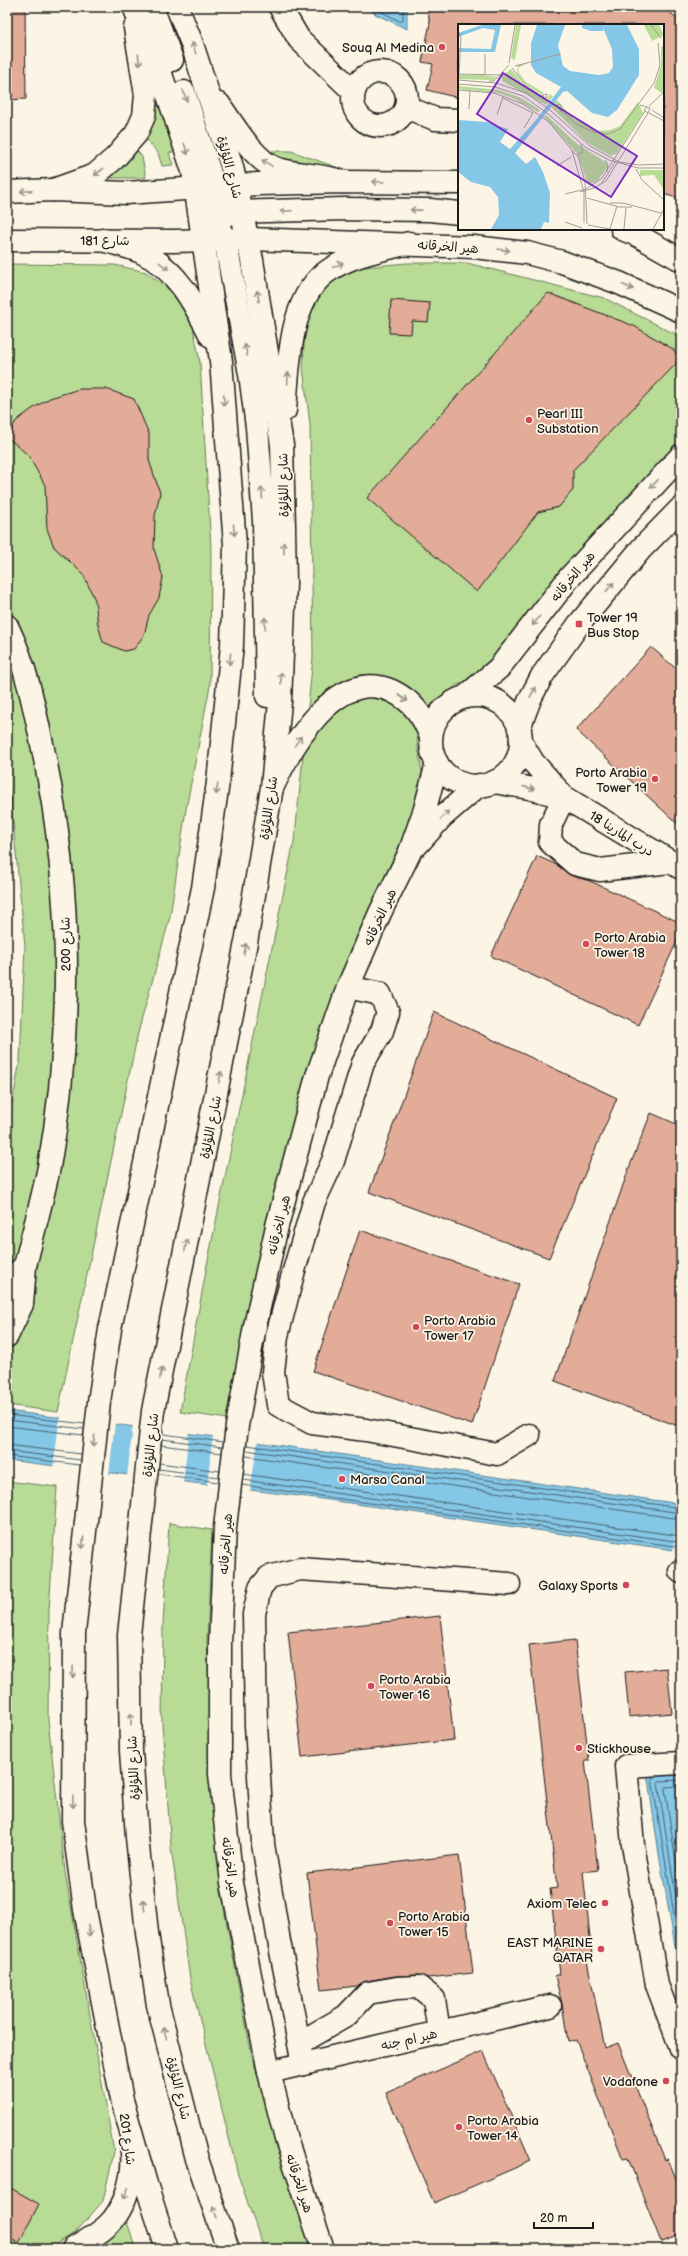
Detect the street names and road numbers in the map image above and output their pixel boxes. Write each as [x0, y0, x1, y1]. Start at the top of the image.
street label: شارع اللؤلؤة [212, 134, 245, 201]
street label: شارع 181 [80, 233, 130, 250]
street label: هير الخرقانه [417, 237, 479, 257]
street label: شارع اللؤلؤة [275, 453, 294, 517]
street label: هير الخرقانه [547, 548, 599, 605]
street label: شارع اللؤلؤة [257, 775, 282, 841]
street label: درب المارينا 18 [586, 808, 657, 860]
street label: هير الخرقانه [360, 886, 400, 949]
street label: شارع 200 [58, 917, 75, 971]
street label: شارع اللؤلؤة [197, 1094, 226, 1161]
street label: هير الخرقانه [264, 1194, 294, 1257]
street label: شارع اللؤلؤة [140, 1412, 163, 1478]
street label: هير الخرقانه [216, 1513, 236, 1575]
street label: شارع اللؤلؤة [124, 1735, 145, 1801]
street label: هير الخرقانه [218, 1836, 242, 1899]
street label: هير ام جنه [380, 2026, 439, 2056]
street label: شارع اللؤلؤة [161, 2055, 194, 2122]
street label: شارع 201 [114, 2112, 139, 2166]
street label: هير الخرقانه [282, 2152, 316, 2215]

